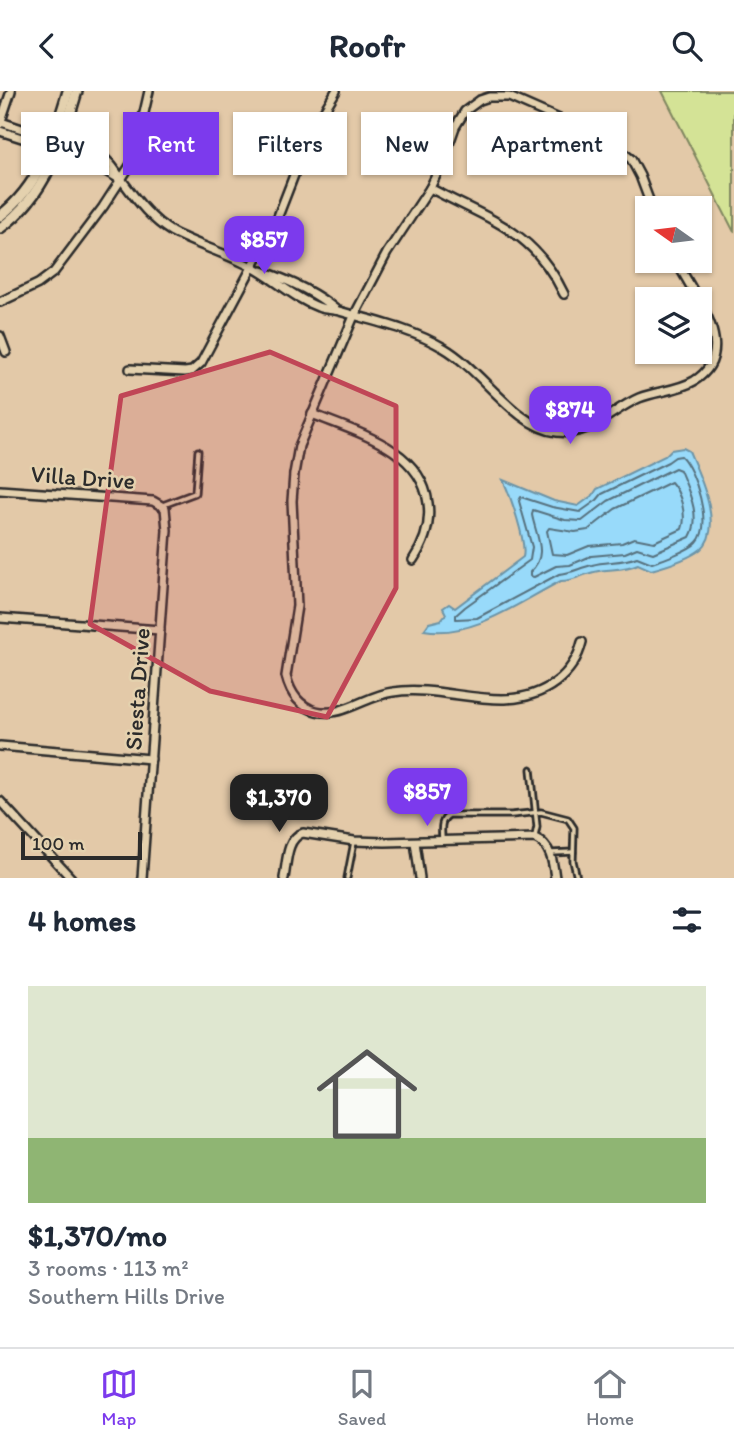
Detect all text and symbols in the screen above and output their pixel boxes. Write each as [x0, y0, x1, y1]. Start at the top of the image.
icon: back [28, 27, 66, 65]
text: Roofr [329, 27, 405, 65]
icon: search [668, 27, 706, 65]
chip: Buy [21, 112, 109, 175]
chip: Rent [123, 112, 219, 175]
chip: Filters [233, 112, 347, 175]
chip: New [361, 112, 453, 175]
chip: Apartment [467, 112, 627, 175]
north arrow [635, 196, 712, 273]
map controls [635, 196, 712, 364]
pin: $857 [223, 216, 305, 276]
text: $857 [240, 225, 288, 253]
button: layers [635, 287, 712, 364]
pin: $874 [529, 387, 611, 446]
text: $874 [545, 395, 595, 423]
street label: Villa Drive [30, 459, 136, 495]
street label: Siesta Drive [118, 627, 156, 751]
pin: $857 [386, 769, 468, 828]
pin: $1,370 [222, 775, 336, 834]
text: $857 [403, 777, 451, 805]
text: $1,370 [246, 783, 312, 811]
scale bar [21, 829, 142, 861]
text: 100 m [32, 832, 84, 855]
icon: filters [668, 901, 706, 939]
text: 4 homes [28, 902, 136, 939]
icon: home [304, 1031, 430, 1157]
text: $1,370/mo [28, 1217, 167, 1254]
text: 3 rooms · 113 m² [28, 1254, 189, 1282]
text: Southern Hills Drive [28, 1282, 225, 1310]
tab: Map [100, 1365, 138, 1430]
tab: Saved [338, 1365, 386, 1430]
tab: Home [586, 1365, 634, 1430]

